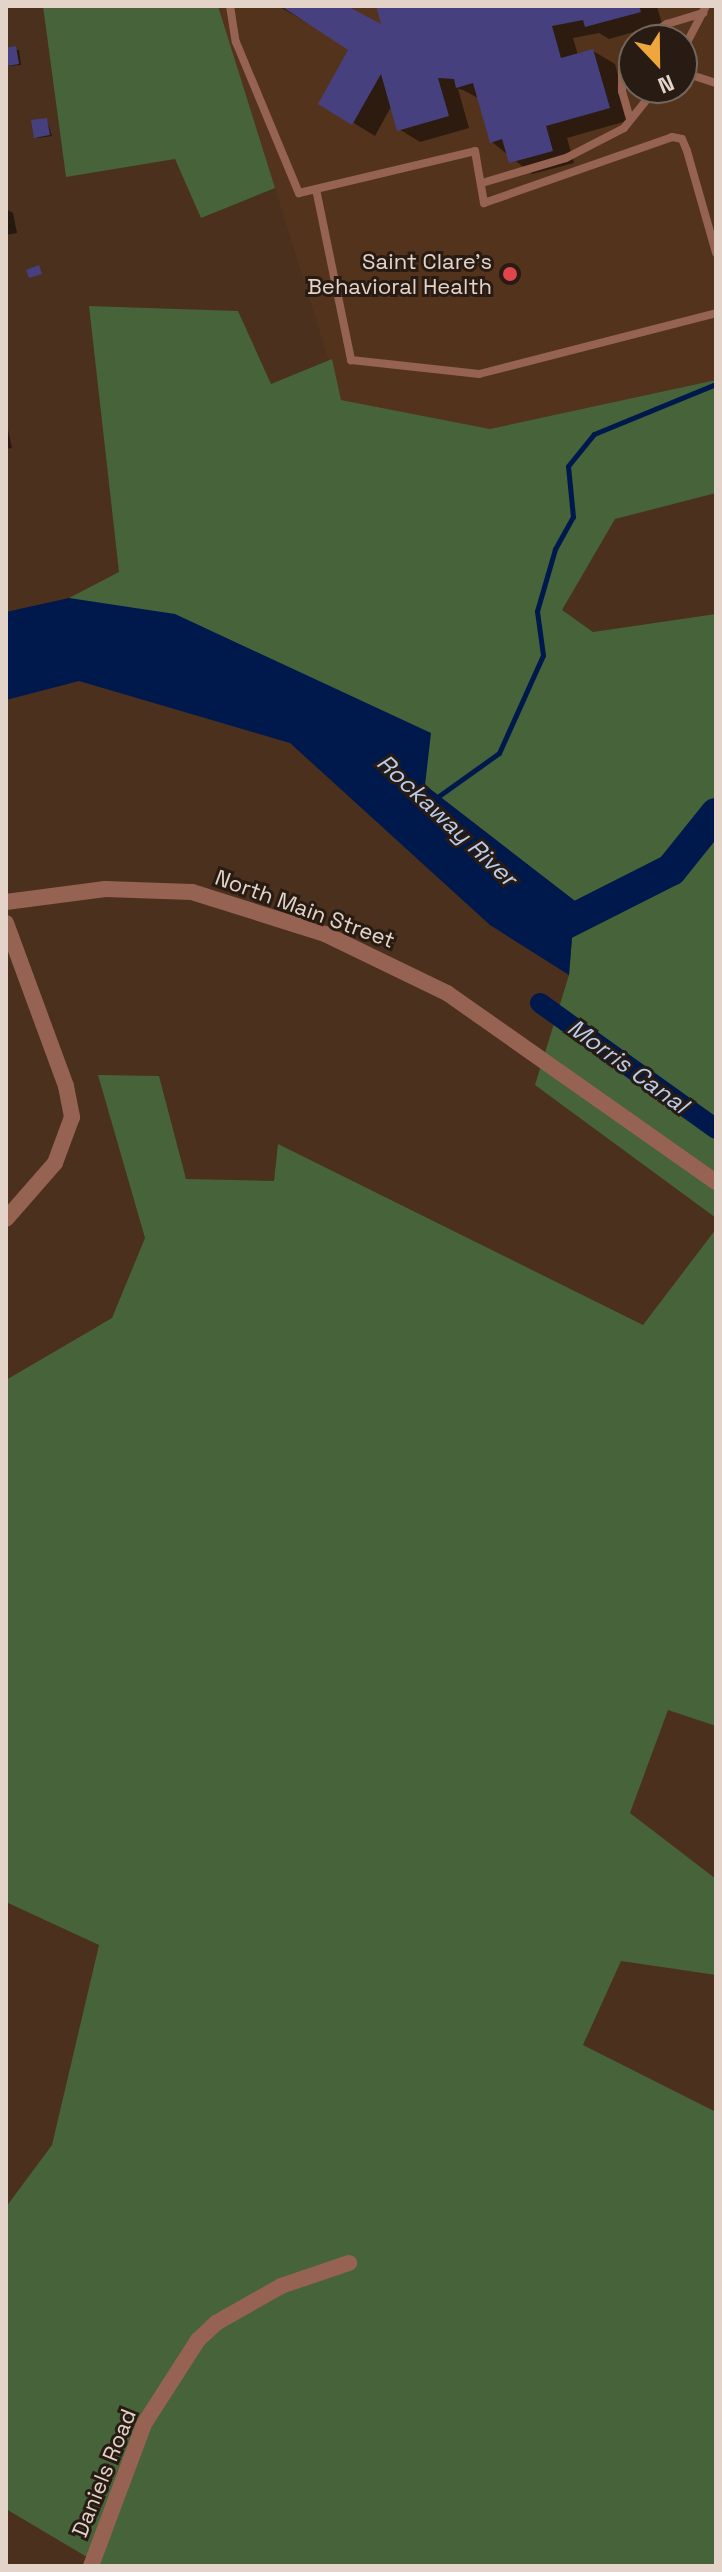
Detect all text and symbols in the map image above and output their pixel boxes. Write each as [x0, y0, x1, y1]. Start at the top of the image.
north arrow [618, 24, 698, 104]
text: N [654, 69, 678, 100]
place label: Saint Clare’s Behavioral Health [307, 248, 492, 300]
marker: Saint Clare’s Behavioral Health [499, 263, 521, 285]
water label: Rockaway River [371, 748, 523, 892]
street label: North Main Street [212, 864, 398, 954]
water label: Morris Canal [562, 1013, 694, 1119]
street label: Daniels Road [66, 2405, 142, 2541]

